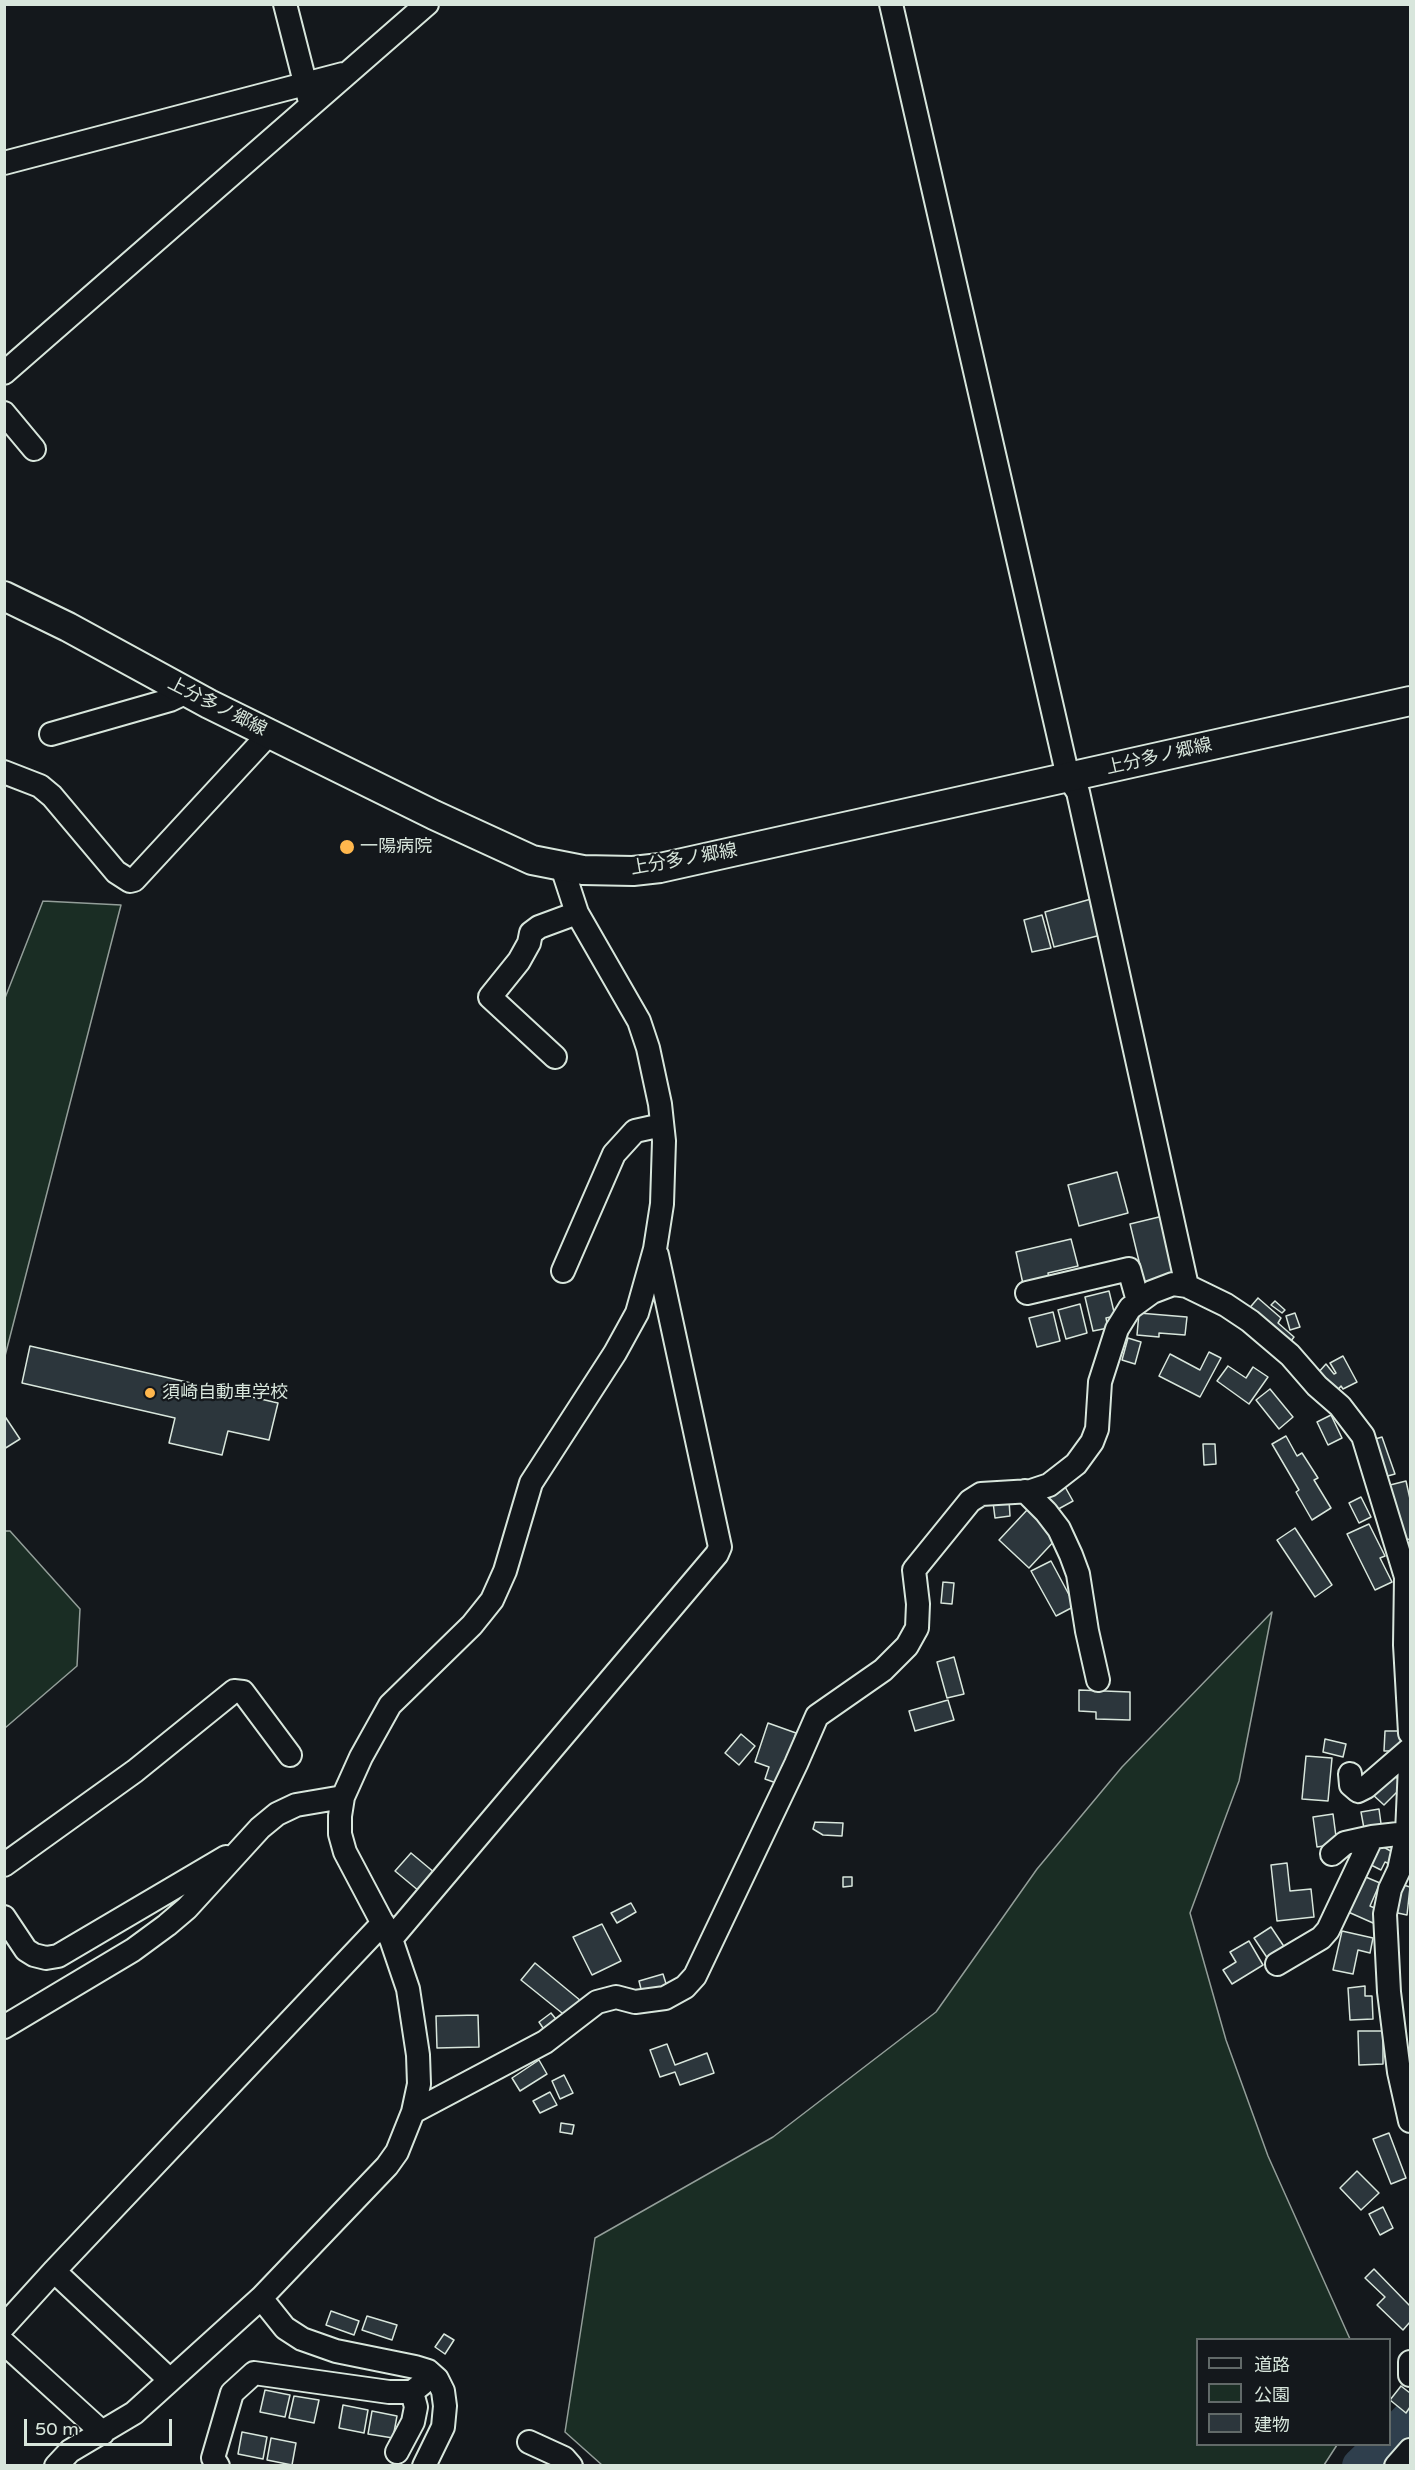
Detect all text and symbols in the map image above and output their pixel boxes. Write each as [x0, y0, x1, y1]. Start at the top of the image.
street label: 上分多ノ郷線 [164, 673, 270, 741]
street label: 上分多ノ郷線 [1104, 734, 1214, 780]
place label: 一陽病院 [360, 836, 432, 858]
marker: 一陽病院 [338, 838, 356, 856]
street label: 上分多ノ郷線 [629, 840, 739, 880]
place label: 須崎自動車学校 [162, 1382, 288, 1404]
marker: 須崎自動車学校 [143, 1386, 157, 1400]
legend [1196, 2338, 1391, 2446]
text: 道路 [1254, 2354, 1290, 2376]
text: 公園 [1254, 2384, 1290, 2406]
scale bar [27, 2407, 176, 2445]
text: 建物 [1254, 2414, 1290, 2436]
text: 50 m [35, 2418, 79, 2440]

